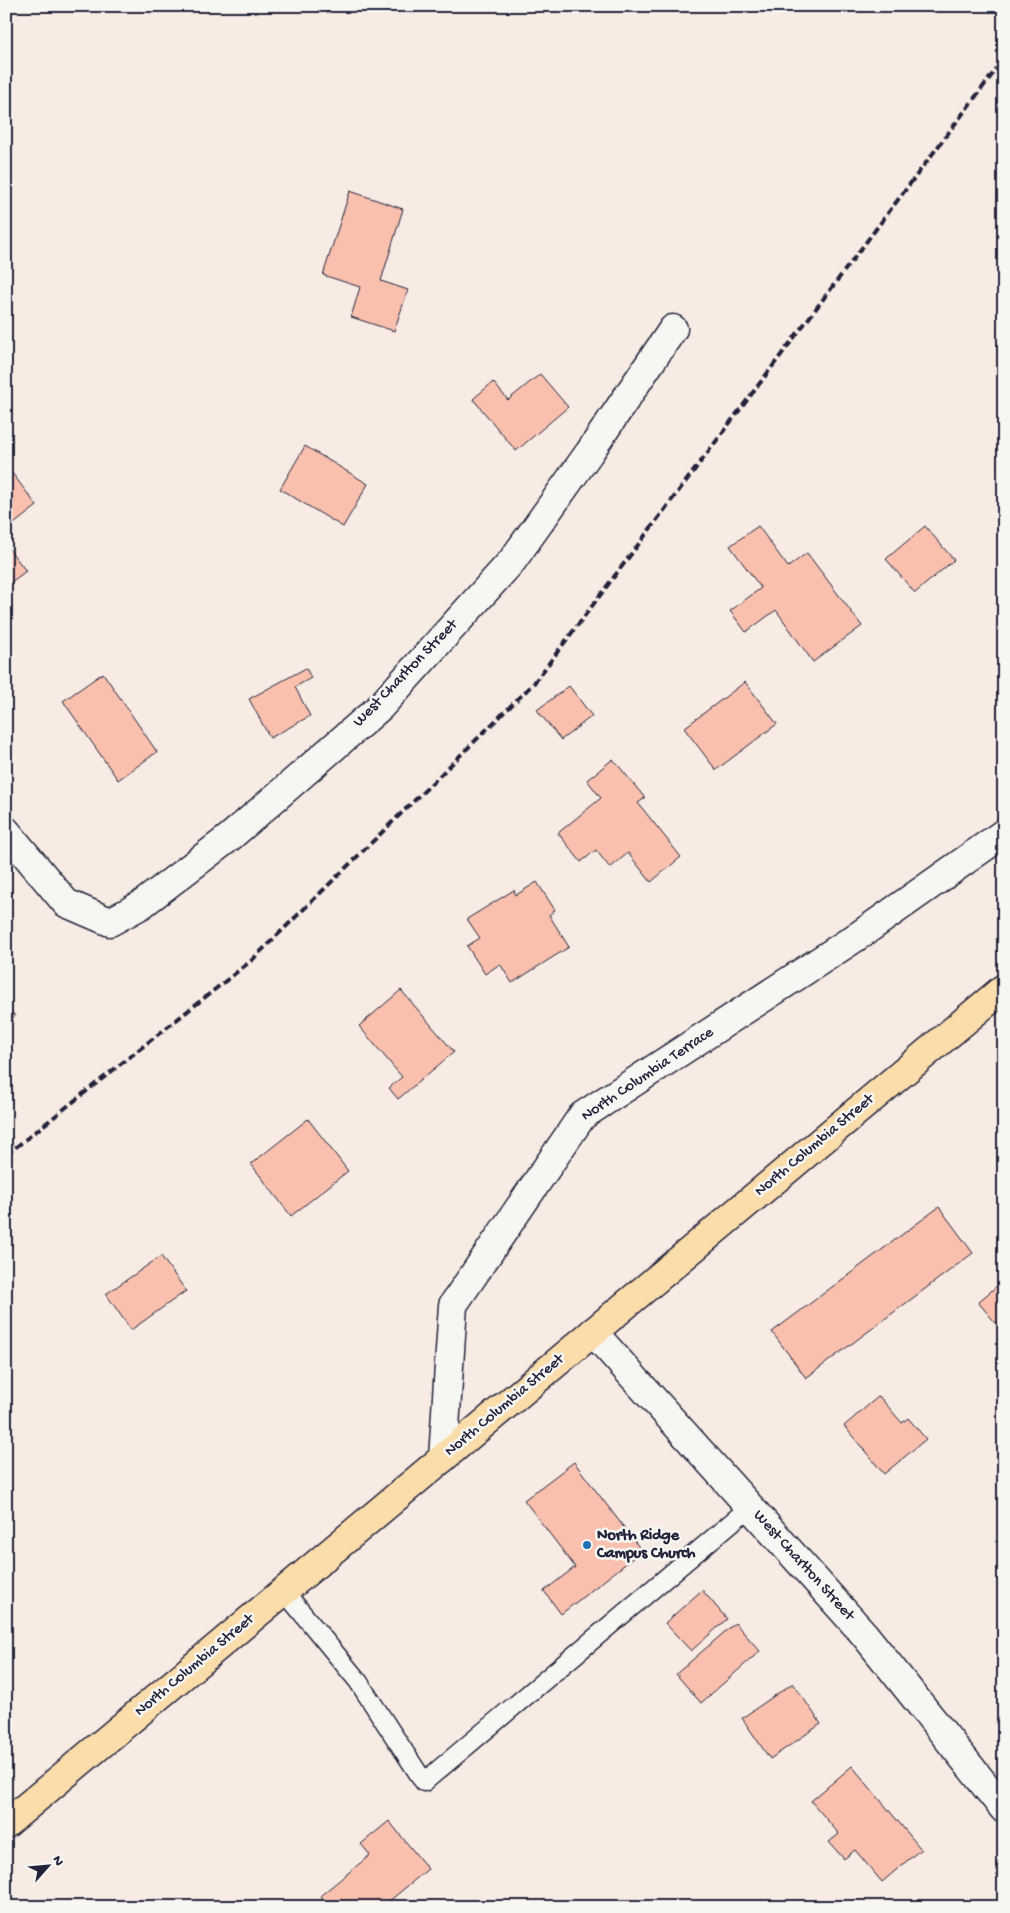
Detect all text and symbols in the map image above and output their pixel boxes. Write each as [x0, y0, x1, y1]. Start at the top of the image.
street label: West Charlton Street [350, 615, 463, 732]
street label: North Columbia Terrace [578, 1023, 718, 1126]
street label: North Columbia Street [751, 1090, 880, 1201]
street label: North Columbia Street [441, 1350, 570, 1461]
street label: West Charlton Street [748, 1507, 859, 1626]
place label: North Ridge Campus Church [596, 1527, 696, 1564]
marker: North Ridge Campus Church [581, 1539, 593, 1551]
street label: North Columbia Street [131, 1610, 260, 1721]
north arrow [22, 1840, 72, 1890]
text: N [48, 1853, 67, 1869]

